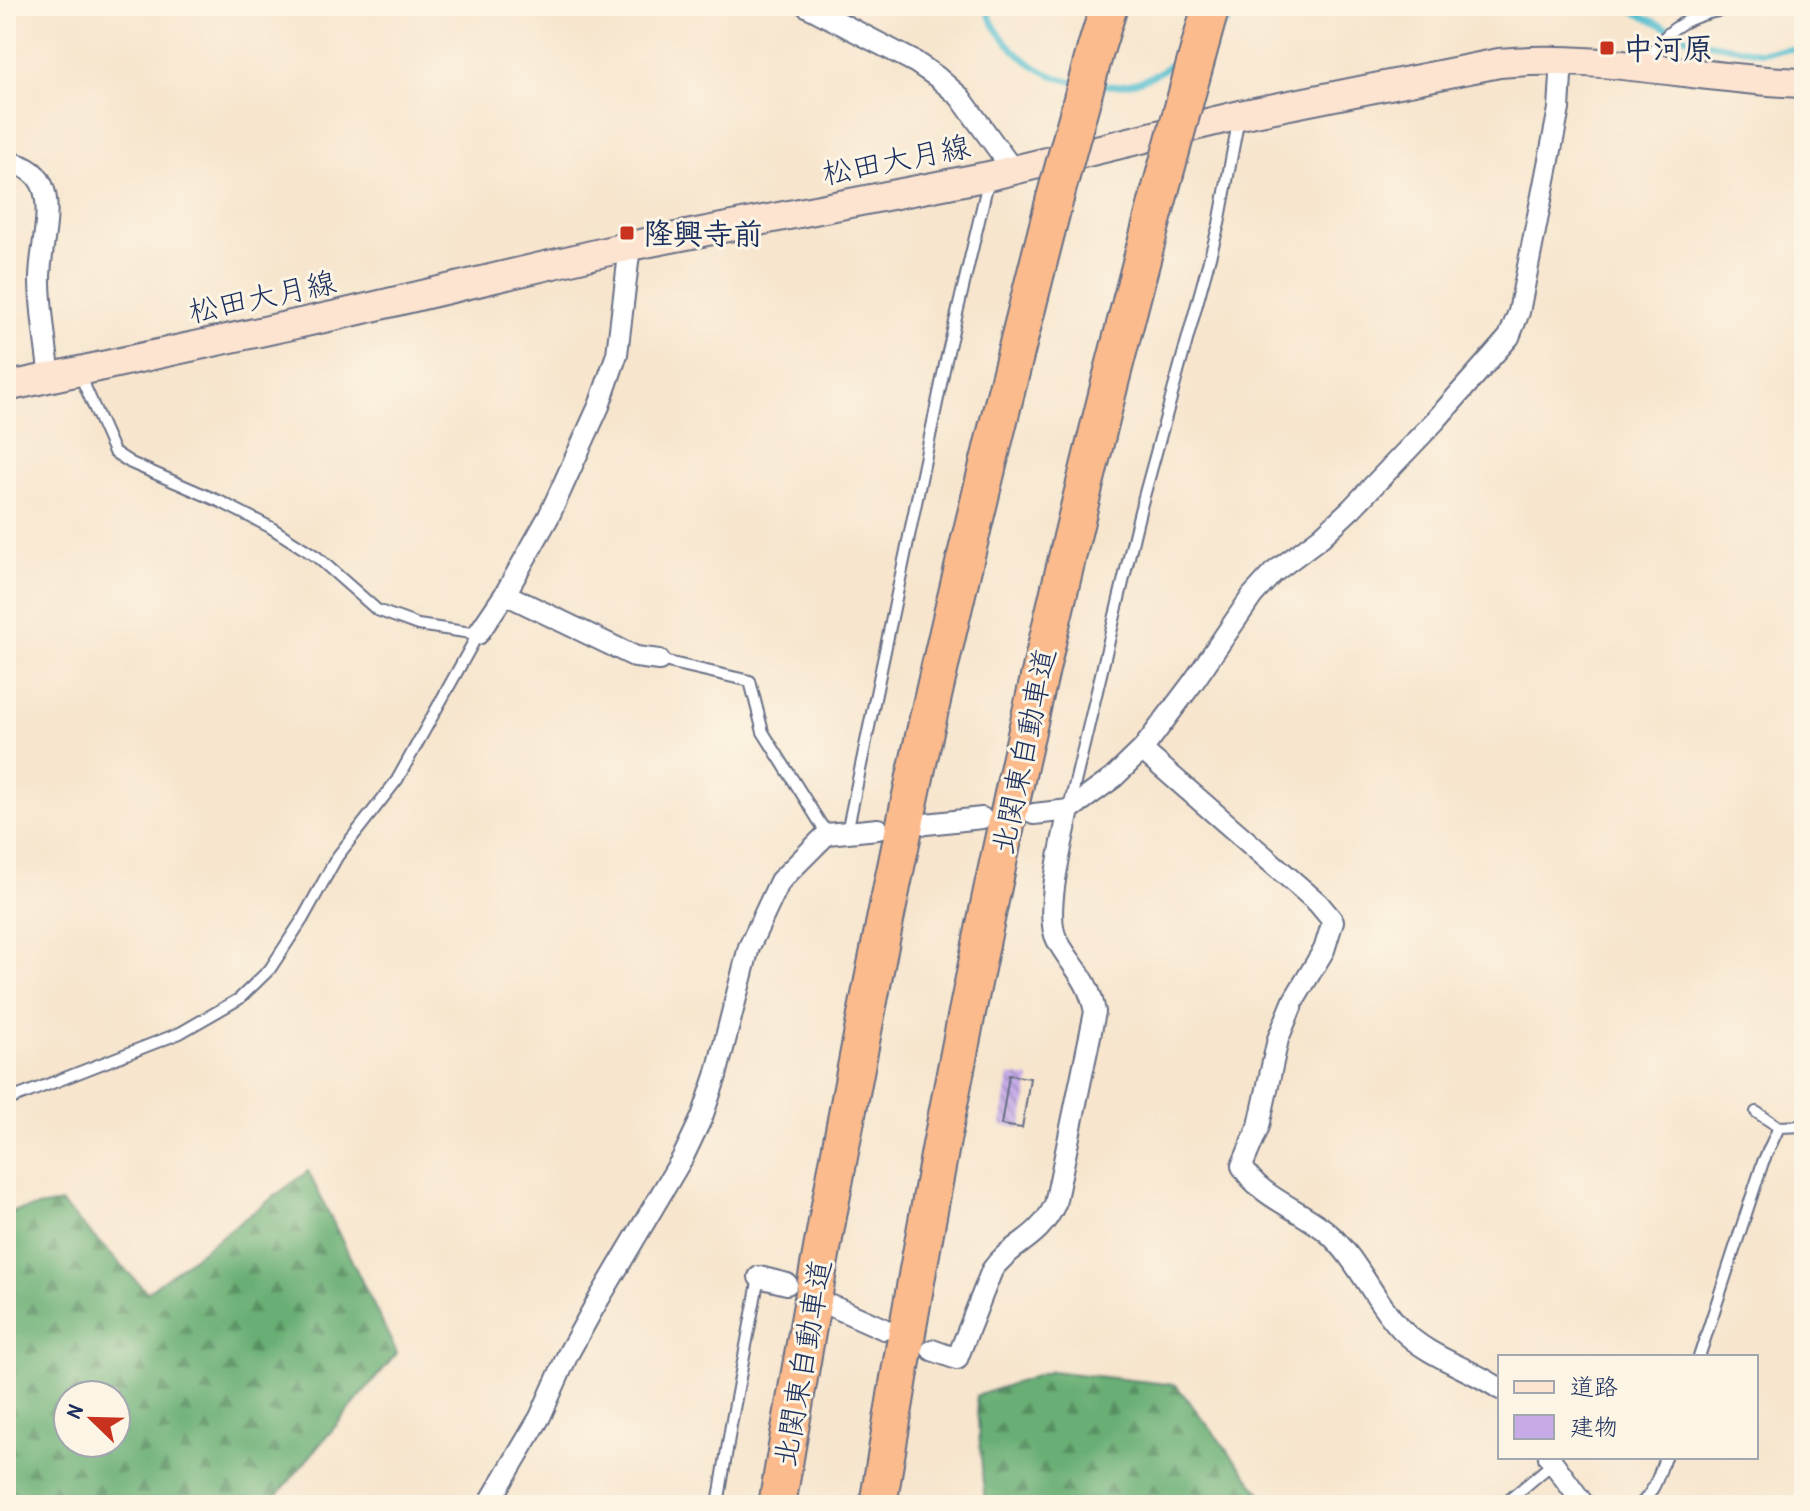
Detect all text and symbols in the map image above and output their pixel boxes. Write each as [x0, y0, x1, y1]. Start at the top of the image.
place label: 中河原 [1623, 28, 1713, 68]
marker: 中河原 [1598, 39, 1616, 57]
street label: 松田大月線 [819, 125, 973, 193]
place label: 隆興寺前 [643, 213, 763, 253]
marker: 隆興寺前 [618, 224, 636, 242]
street label: 松田大月線 [184, 261, 340, 331]
street label: 北関東自動車道 [982, 644, 1064, 858]
street label: 北関東自動車道 [764, 1256, 840, 1470]
legend [1498, 1355, 1758, 1459]
text: 道路 [1570, 1370, 1618, 1402]
north arrow [52, 1379, 132, 1459]
text: N [57, 1400, 90, 1422]
text: 建物 [1570, 1410, 1618, 1442]

